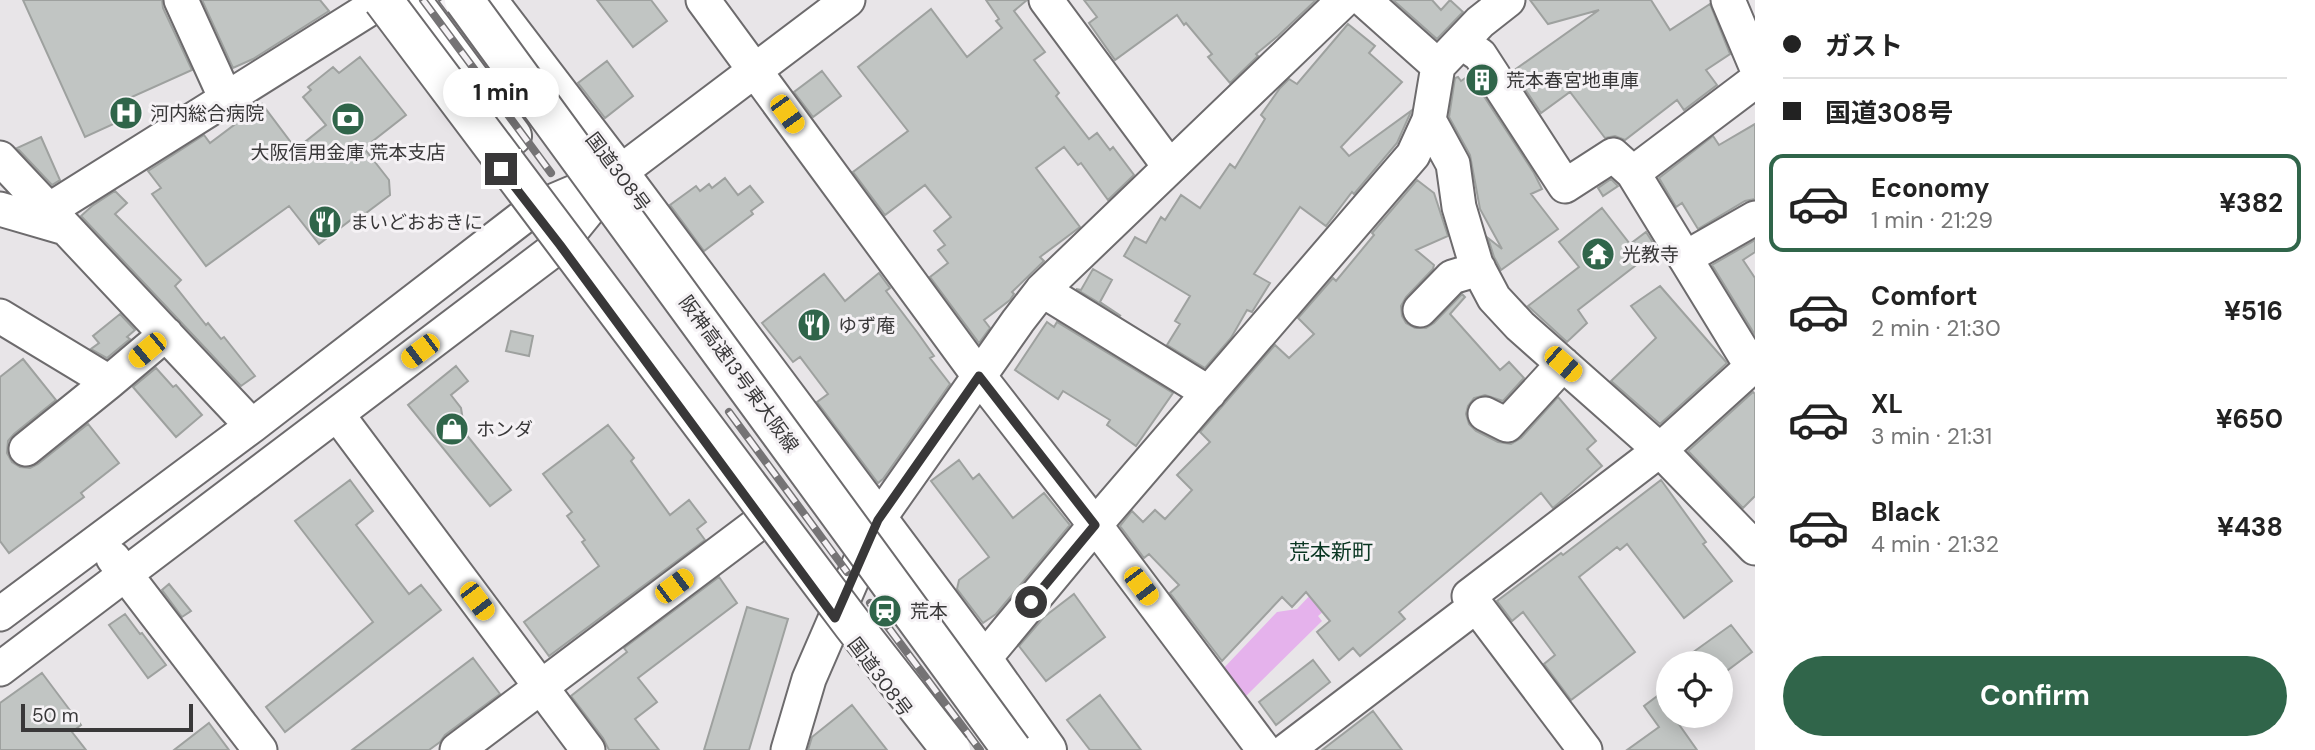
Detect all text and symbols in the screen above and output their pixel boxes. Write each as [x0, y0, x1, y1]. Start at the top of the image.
text: ガスト [1825, 29, 1903, 63]
building icon: 荒本春宮地車庫 [1463, 61, 1501, 99]
callout: 1 min [443, 68, 559, 116]
place label: 荒本春宮地車庫 [1506, 68, 1639, 93]
text: 1 min [473, 77, 529, 107]
car [767, 91, 808, 137]
hospital icon: 河内総合病院 [107, 94, 145, 132]
text: 国道308号 [1825, 96, 1953, 130]
bank icon: 大阪信用金庫 荒本支店 [329, 100, 367, 138]
place label: 河内総合病院 [150, 101, 264, 126]
street label: 国道308号 [580, 127, 656, 217]
place label: 大阪信用金庫 荒本支店 [250, 140, 446, 165]
route end [485, 153, 517, 185]
text: Economy [1871, 171, 1989, 205]
icon: car [1787, 172, 1850, 235]
text: ¥382 [2219, 186, 2283, 220]
restaurant icon: まいどおおきに [306, 203, 344, 241]
text: 1 min · 21:29 [1871, 205, 1993, 235]
place label: まいどおおきに [350, 210, 483, 235]
temple icon: 光教寺 [1579, 235, 1617, 273]
place label: 光教寺 [1622, 242, 1679, 267]
text: Comfort [1871, 279, 1977, 313]
icon: car [1787, 280, 1850, 343]
street label: 阪神高速13号東大阪線 [674, 291, 804, 457]
text: ¥516 [2224, 294, 2283, 328]
restaurant icon: ゆず庵 [795, 306, 833, 344]
place label: ゆず庵 [838, 313, 895, 338]
text: 2 min · 21:30 [1871, 313, 2001, 343]
car [125, 328, 170, 372]
car [397, 330, 444, 372]
car [1541, 342, 1586, 386]
text: XL [1871, 387, 1903, 421]
icon: car [1787, 388, 1850, 451]
text: ¥650 [2216, 402, 2283, 436]
shop icon: ホンダ [433, 410, 471, 448]
place label: ホンダ [476, 417, 533, 442]
text: 3 min · 21:31 [1871, 421, 1992, 451]
text: Black [1871, 495, 1941, 529]
icon: car [1787, 496, 1850, 559]
text: ¥438 [2217, 510, 2283, 544]
text: 4 min · 21:32 [1871, 529, 1999, 559]
district label: 荒本新町 [1289, 538, 1373, 566]
car [1120, 563, 1163, 609]
car [651, 565, 698, 607]
car [456, 578, 499, 624]
route start [1015, 586, 1047, 618]
station icon: 荒本 [866, 592, 904, 630]
place label: 荒本 [910, 599, 948, 624]
street label: 国道308号 [842, 632, 918, 722]
map controls [1656, 651, 1733, 728]
button: locate [1656, 651, 1733, 728]
button: Confirm [1783, 656, 2287, 736]
scale bar [21, 701, 192, 733]
text: 50 m [32, 703, 79, 728]

